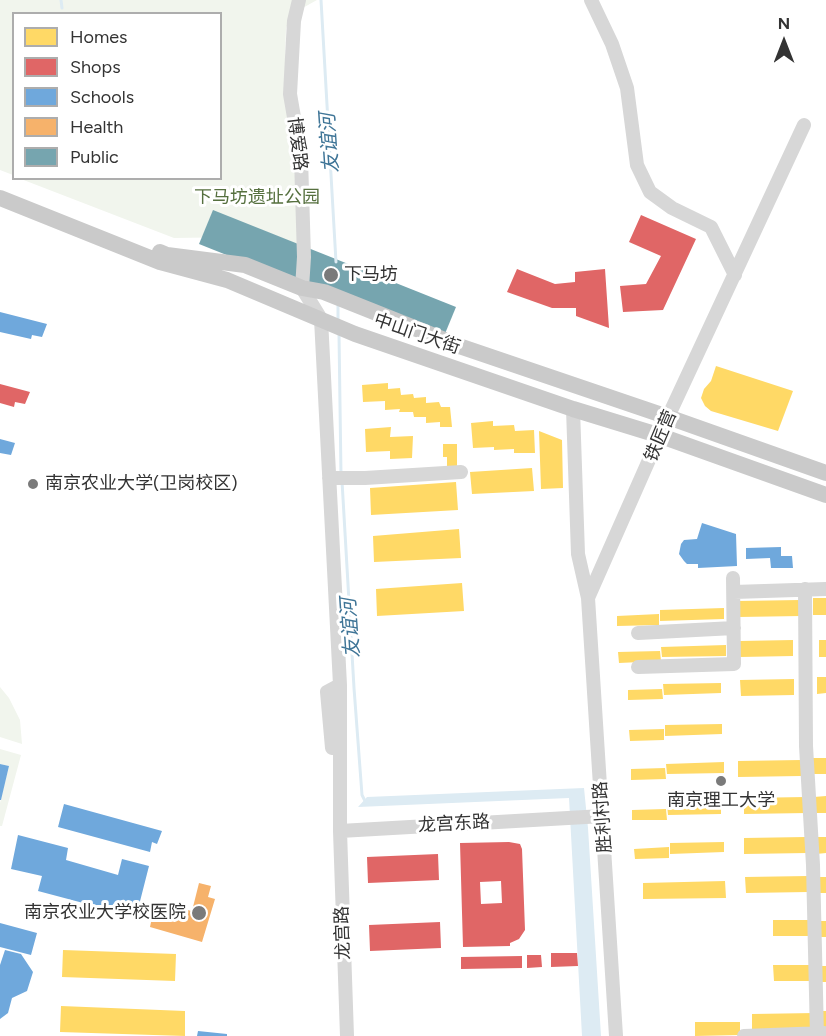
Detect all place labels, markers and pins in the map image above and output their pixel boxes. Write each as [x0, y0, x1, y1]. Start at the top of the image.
place label: 下马坊 [344, 264, 398, 286]
marker: 下马坊 [322, 266, 340, 284]
place label: 南京农业大学(卫岗校区) [45, 473, 238, 495]
marker: 南京农业大学(卫岗校区) [26, 477, 40, 491]
marker: 南京理工大学 [714, 774, 728, 788]
place label: 南京理工大学 [667, 790, 775, 812]
place label: 南京农业大学校医院 [24, 902, 186, 924]
marker: 南京农业大学校医院 [190, 904, 208, 922]

